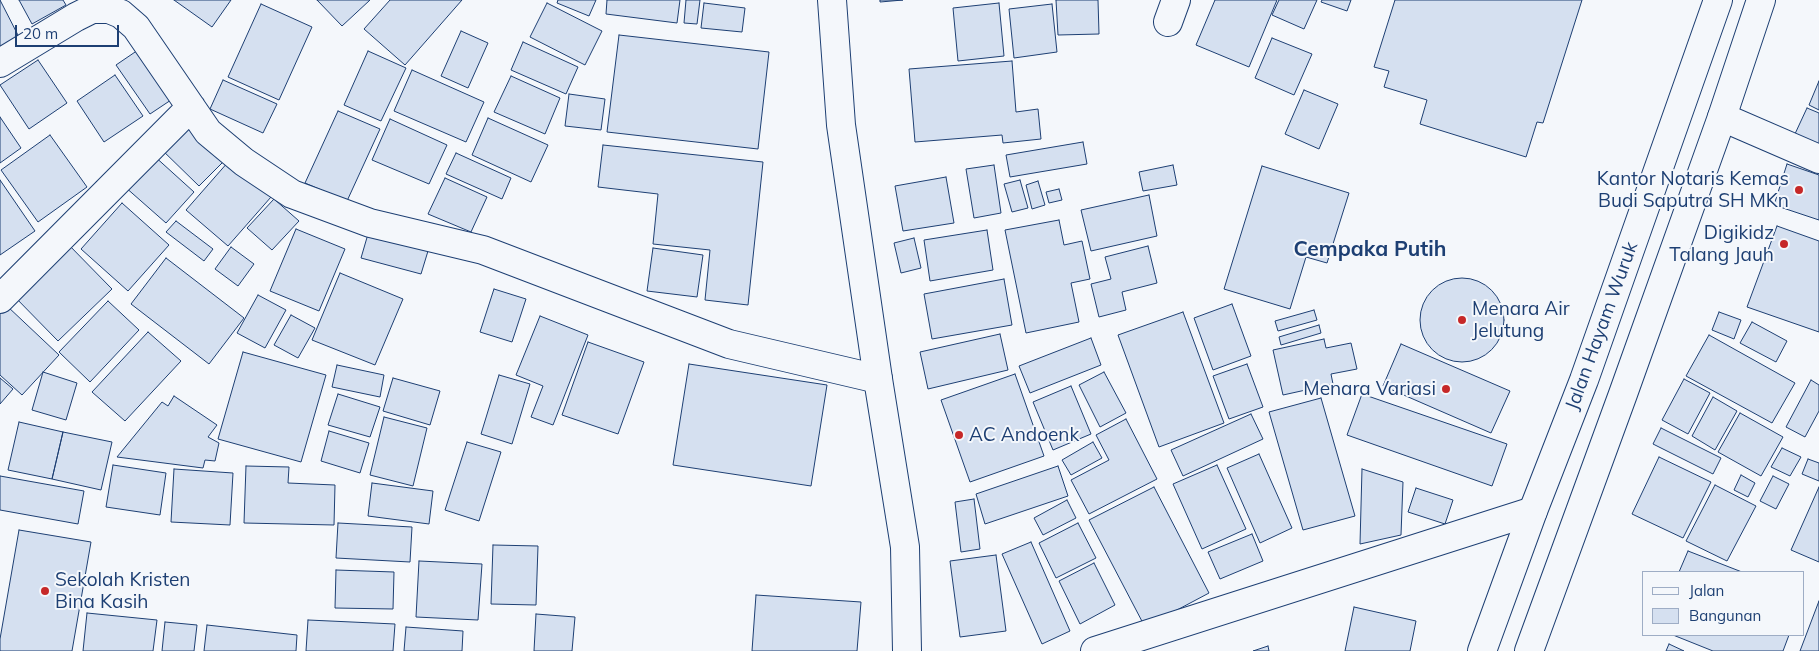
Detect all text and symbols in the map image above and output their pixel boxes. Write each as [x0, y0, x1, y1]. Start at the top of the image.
scale bar [18, 15, 121, 47]
text: 20 m [23, 24, 58, 43]
place label: Kantor Notaris Kemas Budi Saputra SH MKn [1597, 168, 1789, 212]
marker: Kantor Notaris Kemas Budi Saputra SH MKn [1793, 184, 1805, 196]
place label: Digikidz Talang Jauh [1669, 222, 1774, 266]
district label: Cempaka Putih [1294, 237, 1446, 263]
marker: Digikidz Talang Jauh [1778, 238, 1790, 250]
street label: Jalan Hayam Wuruk [1561, 239, 1643, 413]
place label: Menara Air Jelutung [1472, 298, 1570, 342]
marker: Menara Air Jelutung [1456, 314, 1468, 326]
place label: Menara Variasi [1303, 378, 1436, 400]
marker: Menara Variasi [1440, 383, 1452, 395]
place label: AC Andoenk [969, 424, 1079, 446]
marker: AC Andoenk [953, 429, 965, 441]
place label: Sekolah Kristen Bina Kasih [55, 569, 190, 613]
legend [1642, 571, 1804, 636]
text: Jalan [1689, 581, 1724, 600]
marker: Sekolah Kristen Bina Kasih [39, 585, 51, 597]
text: Bangunan [1689, 606, 1761, 625]

